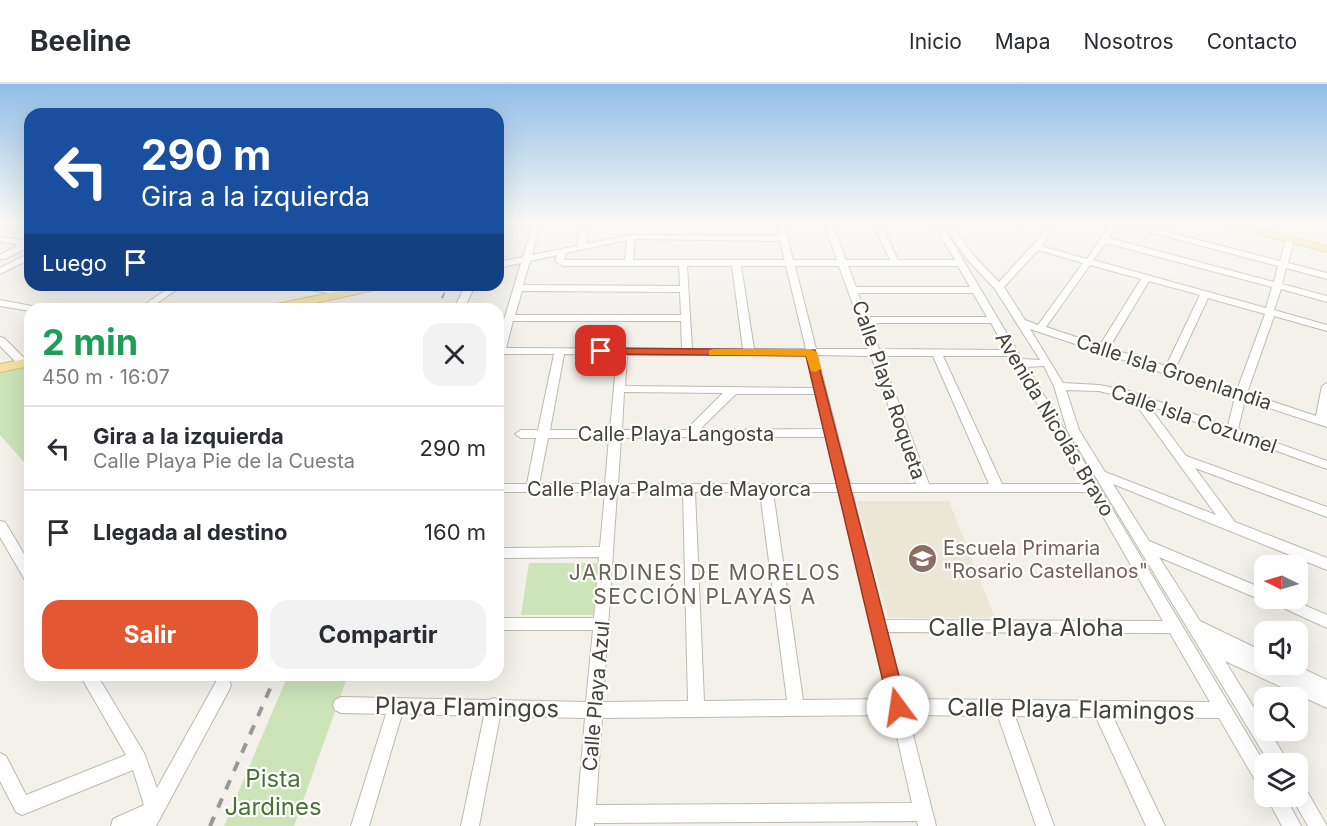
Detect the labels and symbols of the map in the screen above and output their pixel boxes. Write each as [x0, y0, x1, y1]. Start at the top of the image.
street label: Calle Playa Roqueta [847, 297, 931, 483]
pin [575, 325, 626, 376]
street label: Avenida Nicolás Bravo [990, 328, 1120, 520]
street label: Calle Isla Groenlandia [1073, 329, 1275, 415]
street label: Calle Isla Cozumel [1108, 379, 1280, 459]
street label: Calle Playa Langosta [578, 422, 774, 446]
street label: Calle Playa Palma de Mayorca [527, 477, 811, 501]
place label: Escuela Primaria "Rosario Castellanos" [943, 536, 1148, 583]
school or university icon: Escuela Primaria "Rosario Castellanos" [906, 543, 938, 575]
north arrow [1254, 555, 1308, 609]
district label: JARDINES DE MORELOS SECCIÓN PLAYAS A [569, 560, 841, 609]
street label: Calle Playa Aloha [928, 613, 1124, 642]
street label: Calle Playa Azul [577, 620, 615, 772]
position arrow [866, 675, 930, 739]
street label: Playa Flamingos [375, 691, 559, 723]
street label: Calle Playa Flamingos [947, 692, 1195, 726]
park label: Pista Jardines [224, 764, 322, 821]

